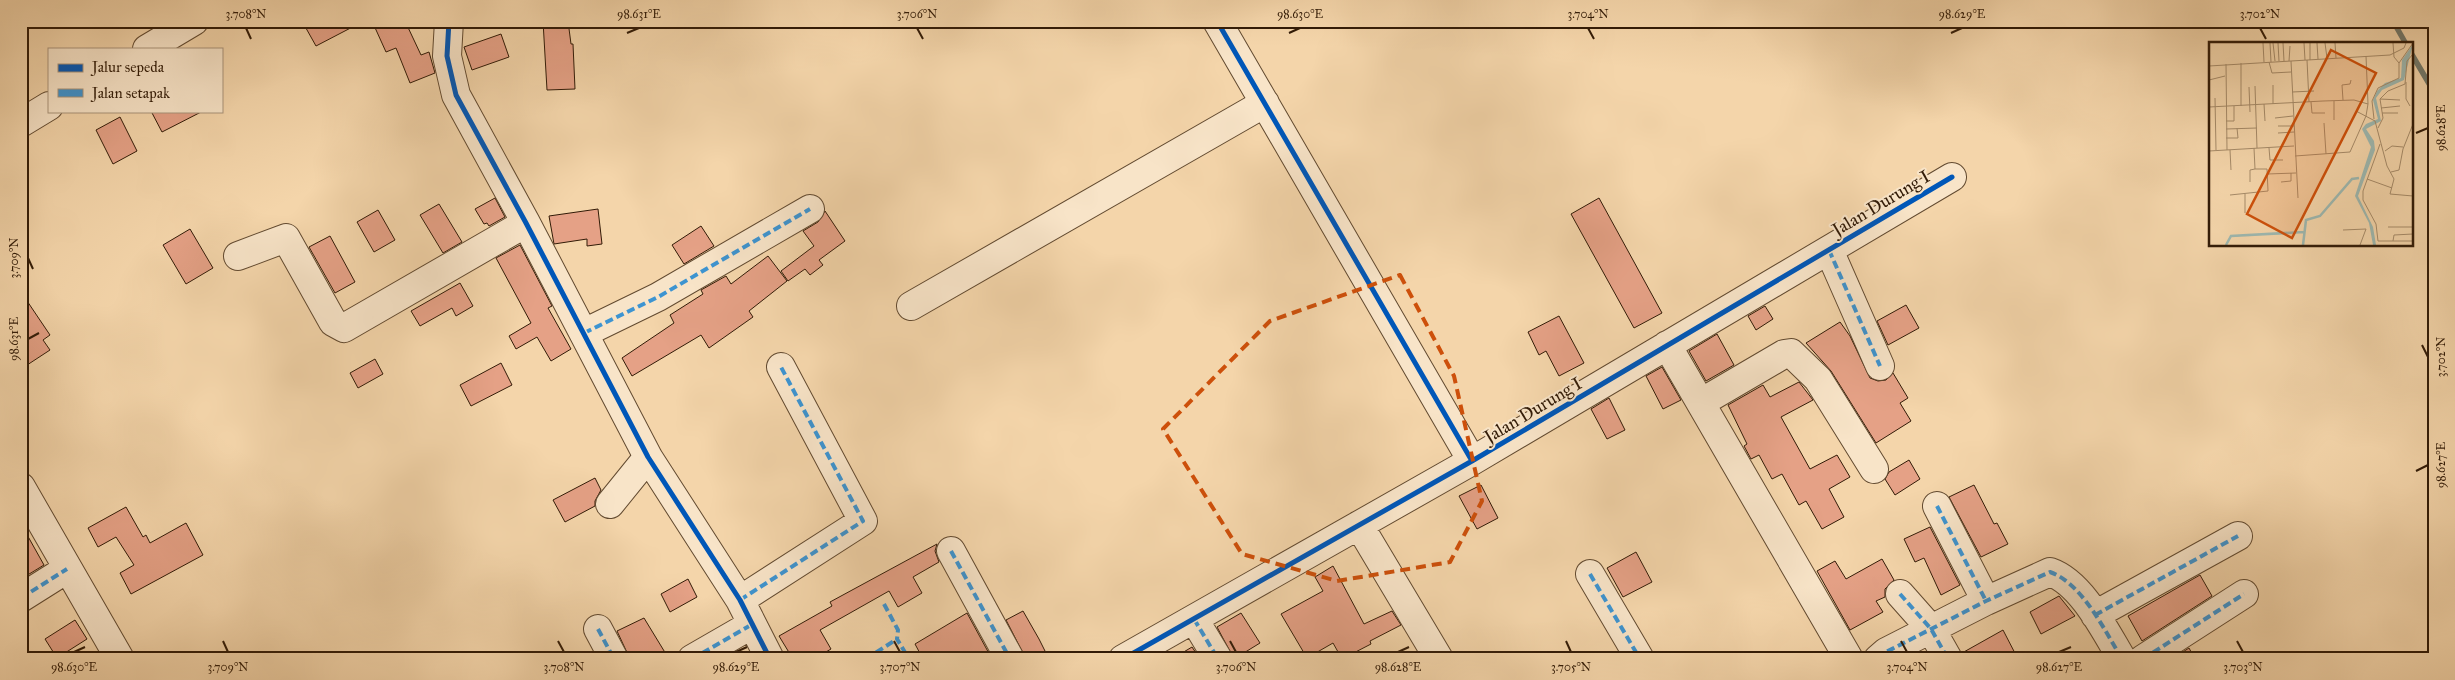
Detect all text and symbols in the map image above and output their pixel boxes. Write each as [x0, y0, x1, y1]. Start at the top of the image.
text: 3.708°N [226, 7, 266, 21]
text: 98.631°E [617, 7, 661, 21]
text: 3.706°N [897, 7, 937, 21]
text: 98.630°E [1277, 7, 1323, 21]
text: 3.704°N [1567, 7, 1609, 21]
text: 98.629°E [1939, 7, 1986, 21]
text: 3.702°N [2240, 7, 2280, 21]
inset map [2209, 42, 2412, 246]
legend [48, 48, 222, 112]
text: Jalur sepeda [90, 58, 165, 77]
text: Jalan setapak [90, 84, 170, 103]
text: 98.628°E [2434, 104, 2448, 151]
street label: Jalan Durung I [1826, 165, 1935, 243]
text: 3.709°N [7, 238, 21, 278]
text: 98.631°E [7, 317, 21, 361]
text: 3.702°N [2434, 337, 2448, 377]
street label: Jalan Durung I [1478, 372, 1587, 450]
text: 98.627°E [2434, 441, 2448, 488]
text: 98.630°E [51, 660, 97, 674]
text: 3.709°N [208, 660, 248, 674]
text: 3.708°N [544, 660, 584, 674]
text: 98.629°E [713, 660, 760, 674]
text: 3.707°N [880, 660, 920, 674]
text: 3.706°N [1216, 660, 1256, 674]
text: 98.628°E [1375, 660, 1422, 674]
text: 3.705°N [1551, 660, 1591, 674]
text: 3.704°N [1886, 660, 1928, 674]
text: 98.627°E [2036, 660, 2083, 674]
text: 3.703°N [2223, 660, 2263, 674]

